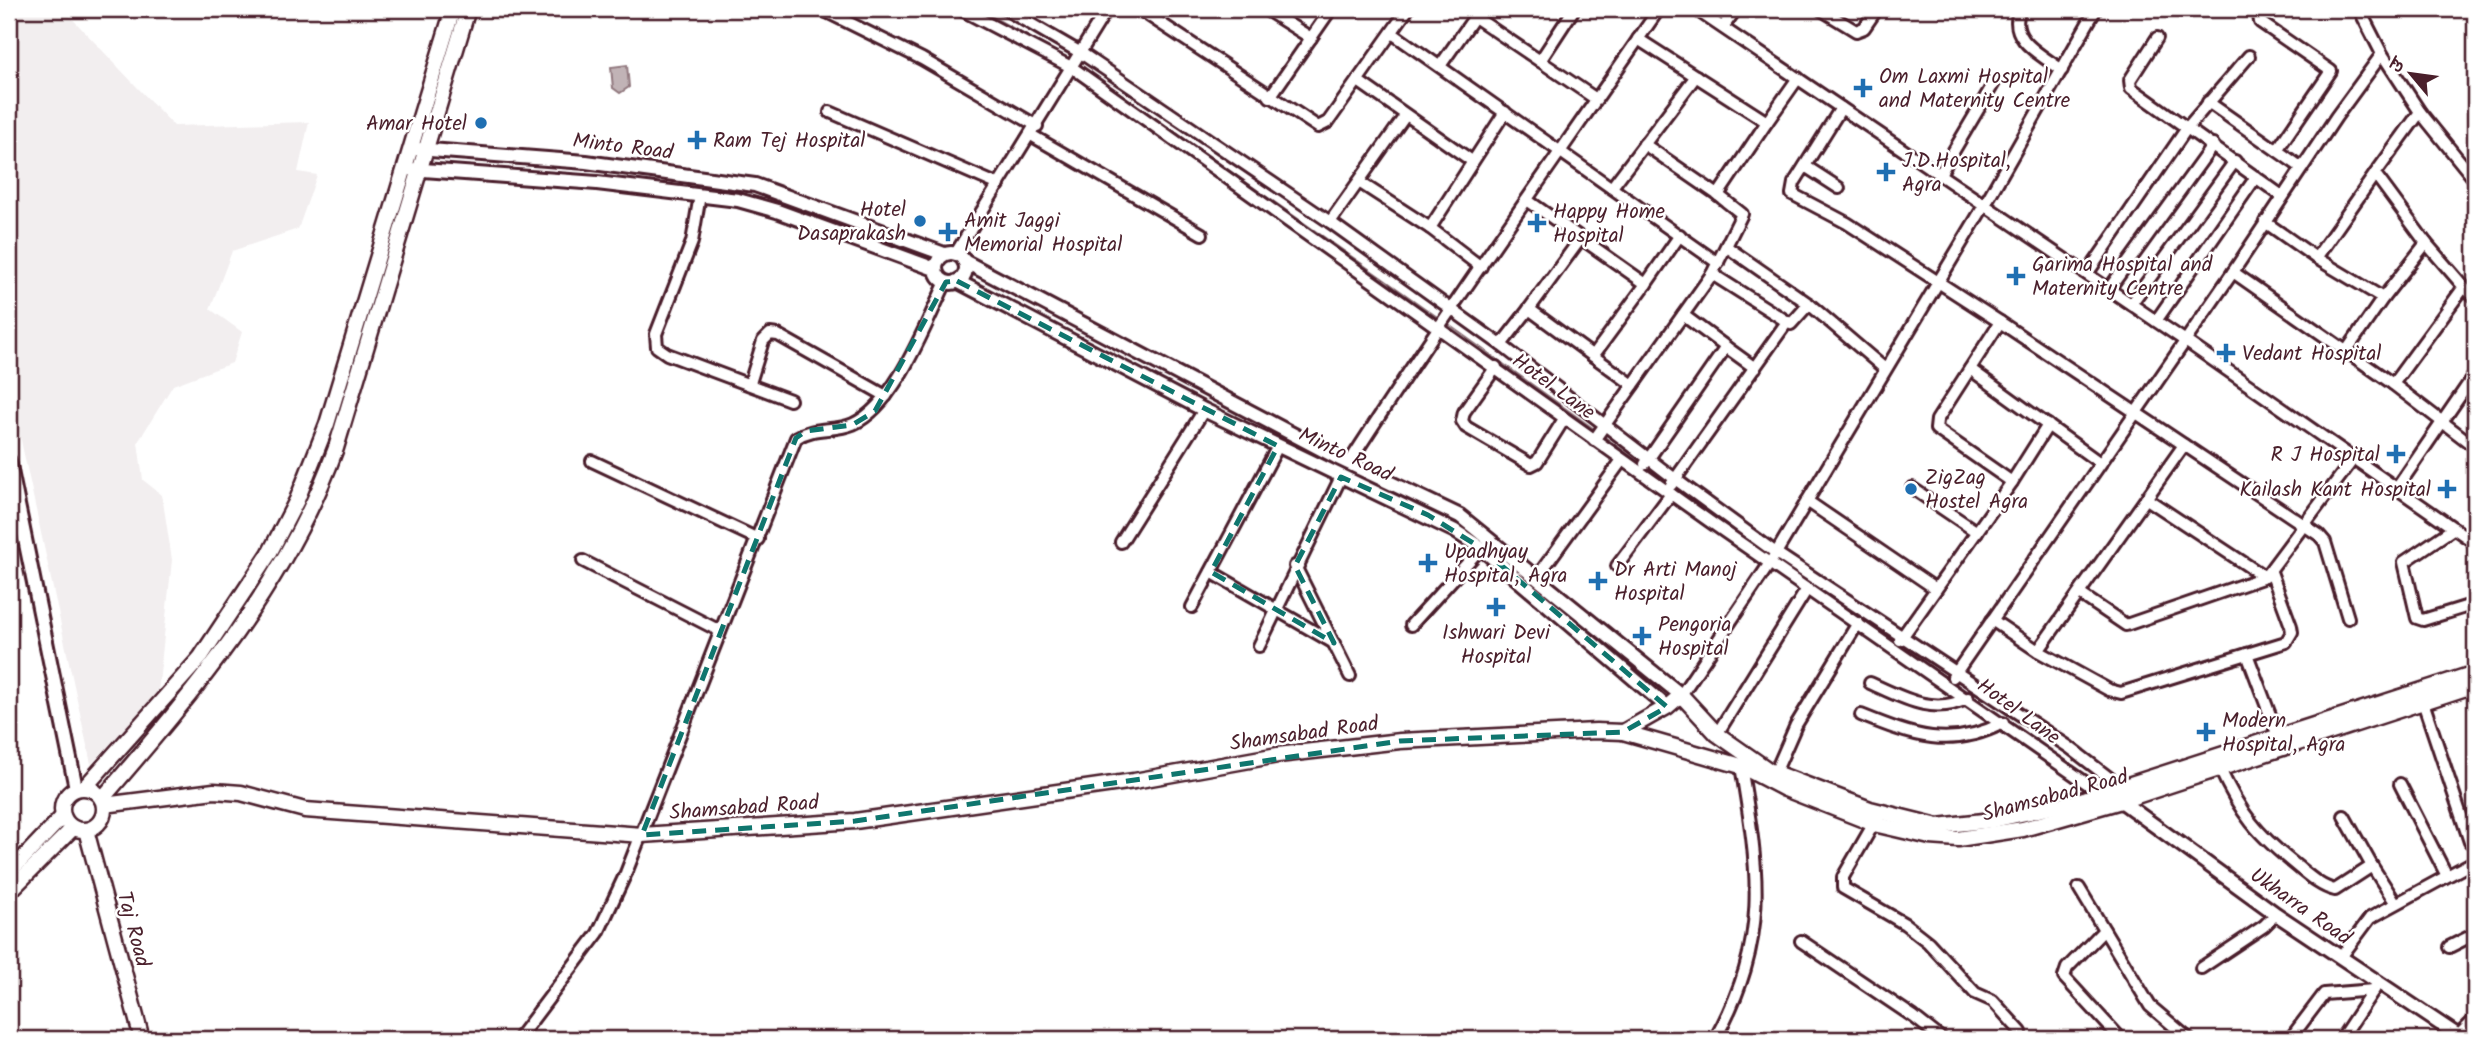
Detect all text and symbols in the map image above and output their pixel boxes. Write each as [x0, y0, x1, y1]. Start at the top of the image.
north arrow [2376, 38, 2446, 108]
text: उ [2382, 51, 2416, 79]
place label: Om Laxmi Hospital and Maternity Centre [1879, 61, 2071, 118]
marker: Om Laxmi Hospital and Maternity Centre [1853, 78, 1873, 98]
place label: Amar Hotel [366, 108, 467, 141]
marker: Amar Hotel [473, 115, 489, 131]
street label: Minto Road [571, 125, 675, 170]
place label: Ram Tej Hospital [713, 125, 865, 158]
marker: Ram Tej Hospital [687, 130, 707, 150]
place label: J.D.Hospital, Agra [1902, 145, 2011, 202]
marker: J.D.Hospital, Agra [1876, 162, 1896, 182]
place label: Hotel Dasaprakash [797, 194, 906, 251]
place label: Happy Home Hospital [1553, 196, 1666, 253]
place label: Amit Jaggi Memorial Hospital [964, 205, 1122, 262]
marker: Hotel Dasaprakash [912, 213, 928, 229]
marker: Happy Home Hospital [1527, 213, 1547, 233]
marker: Amit Jaggi Memorial Hospital [938, 222, 958, 242]
place label: Garima Hospital and Maternity Centre [2032, 249, 2213, 306]
marker: Garima Hospital and Maternity Centre [2006, 266, 2026, 286]
place label: Vedant Hospital [2242, 338, 2381, 371]
marker: Vedant Hospital [2216, 343, 2236, 363]
street label: Hotel Lane [1504, 345, 1602, 429]
street label: Minto Road [1293, 419, 1399, 492]
place label: R J Hospital [2270, 439, 2380, 472]
marker: R J Hospital [2386, 444, 2406, 464]
place label: ZigZag Hostel Agra [1925, 462, 2028, 519]
place label: Kailash Kant Hospital [2239, 474, 2431, 507]
marker: Kailash Kant Hospital [2437, 479, 2457, 499]
marker: ZigZag Hostel Agra [1903, 481, 1919, 497]
place label: Upadhyay Hospital, Agra [1444, 536, 1567, 593]
marker: Upadhyay Hospital, Agra [1418, 553, 1438, 573]
place label: Dr Arti Manoj Hospital [1614, 554, 1737, 611]
marker: Dr Arti Manoj Hospital [1588, 571, 1608, 591]
marker: Ishwari Devi Hospital [1486, 597, 1506, 617]
place label: Pengoria Hospital [1658, 609, 1731, 666]
place label: Ishwari Devi Hospital [1442, 617, 1551, 674]
marker: Pengoria Hospital [1632, 626, 1652, 646]
street label: Hotel Lane [1969, 670, 2067, 754]
place label: Modern Hospital, Agra [2222, 705, 2345, 762]
street label: Shamsabad Road [1228, 708, 1381, 761]
marker: Modern Hospital, Agra [2196, 722, 2216, 742]
street label: Shamsabad Road [1979, 761, 2132, 832]
street label: Shamsabad Road [668, 787, 820, 830]
street label: Ukharra Road [2242, 860, 2358, 955]
street label: Taj Road [107, 888, 159, 971]

